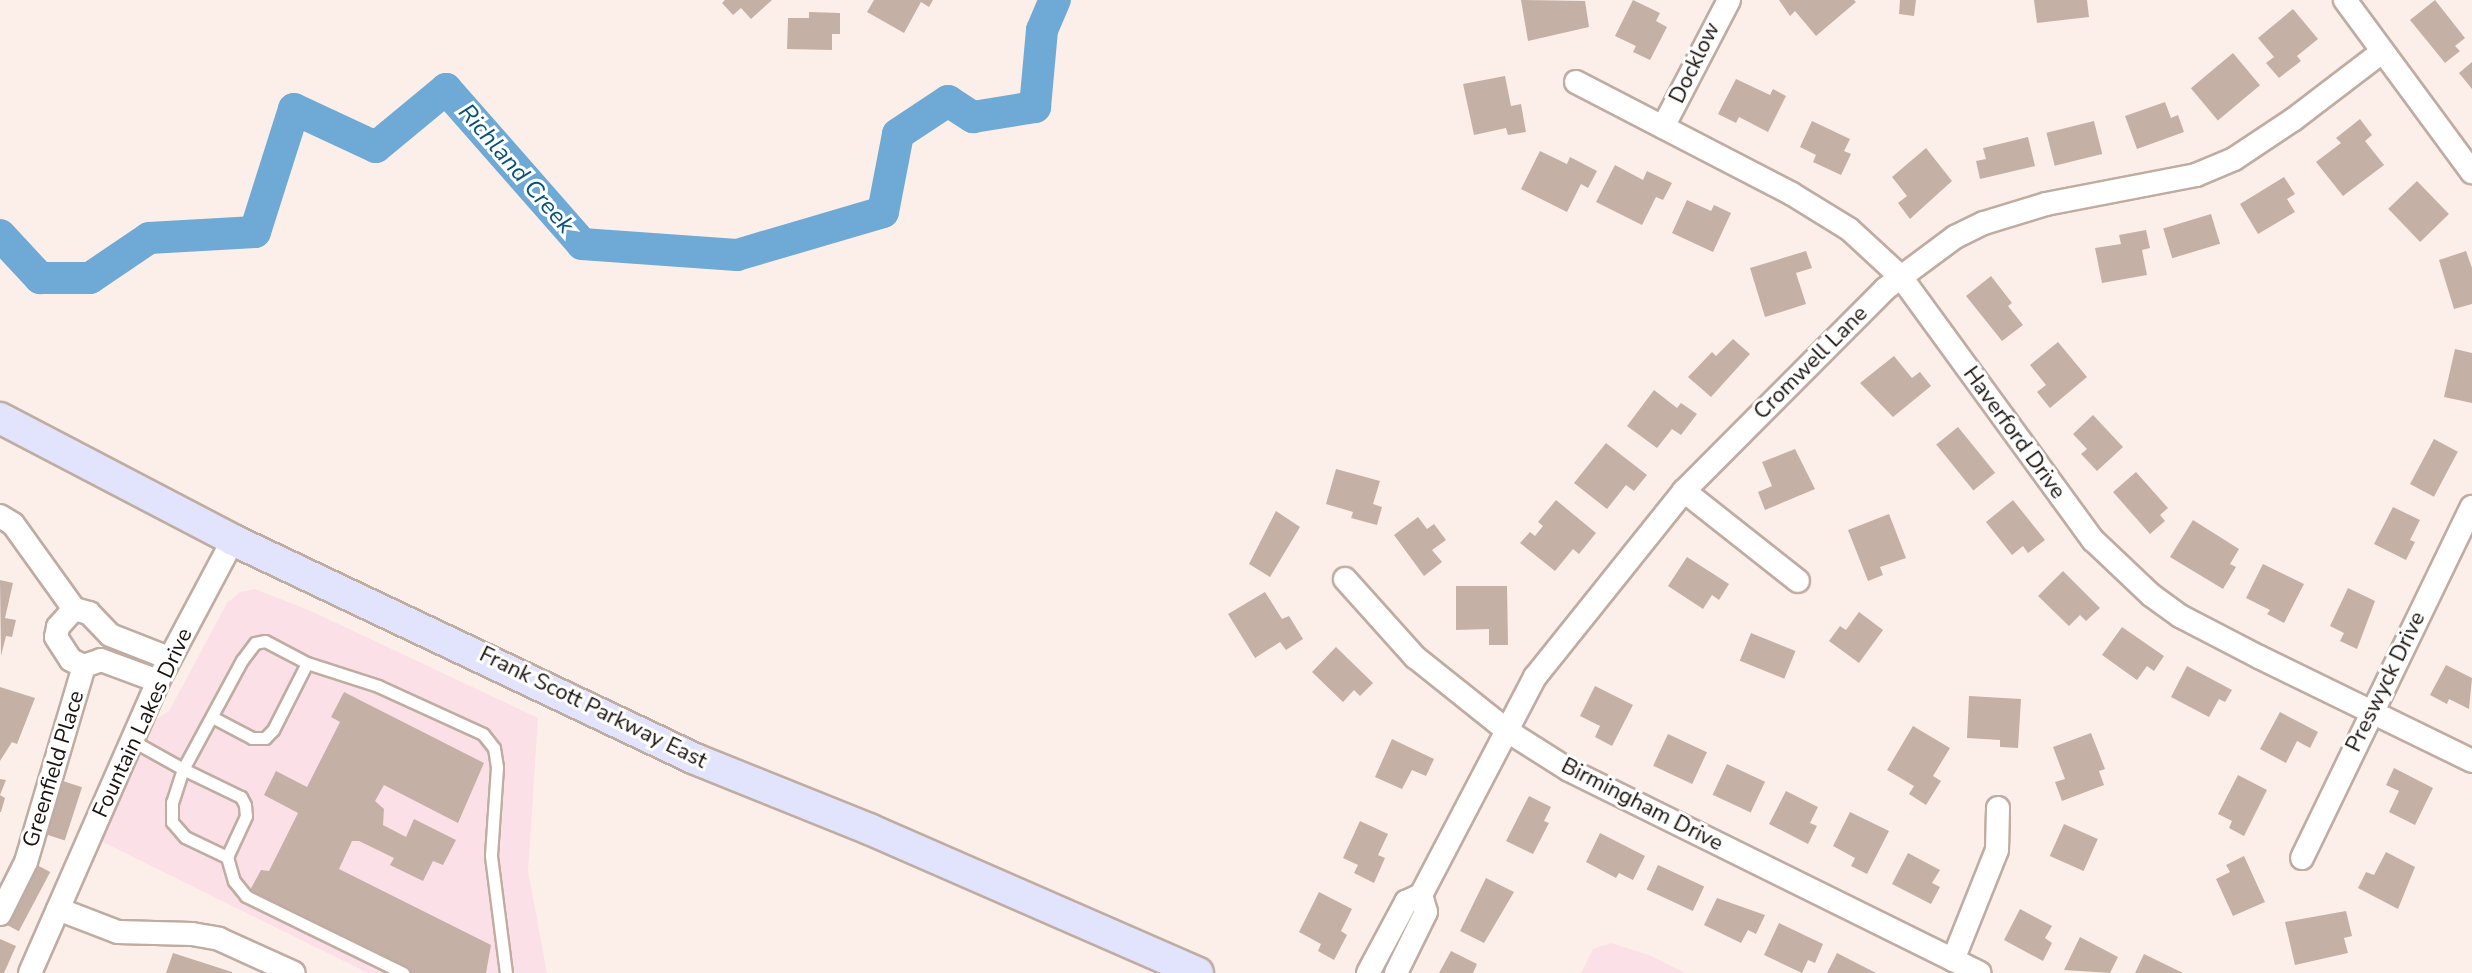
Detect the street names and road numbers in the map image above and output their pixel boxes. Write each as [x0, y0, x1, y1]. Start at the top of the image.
street label: Docklow [1664, 18, 1726, 108]
street label: Cromwell Lane [1749, 301, 1873, 425]
street label: Haverford Drive [1957, 362, 2071, 504]
street label: Preswyck Drive [2341, 608, 2431, 756]
street label: Fountain Lakes Drive [88, 624, 198, 822]
street label: Frank Scott Parkway East [475, 641, 711, 775]
street label: Greenfield Place [18, 688, 90, 850]
street label: Birmingham Drive [1557, 753, 1727, 857]

